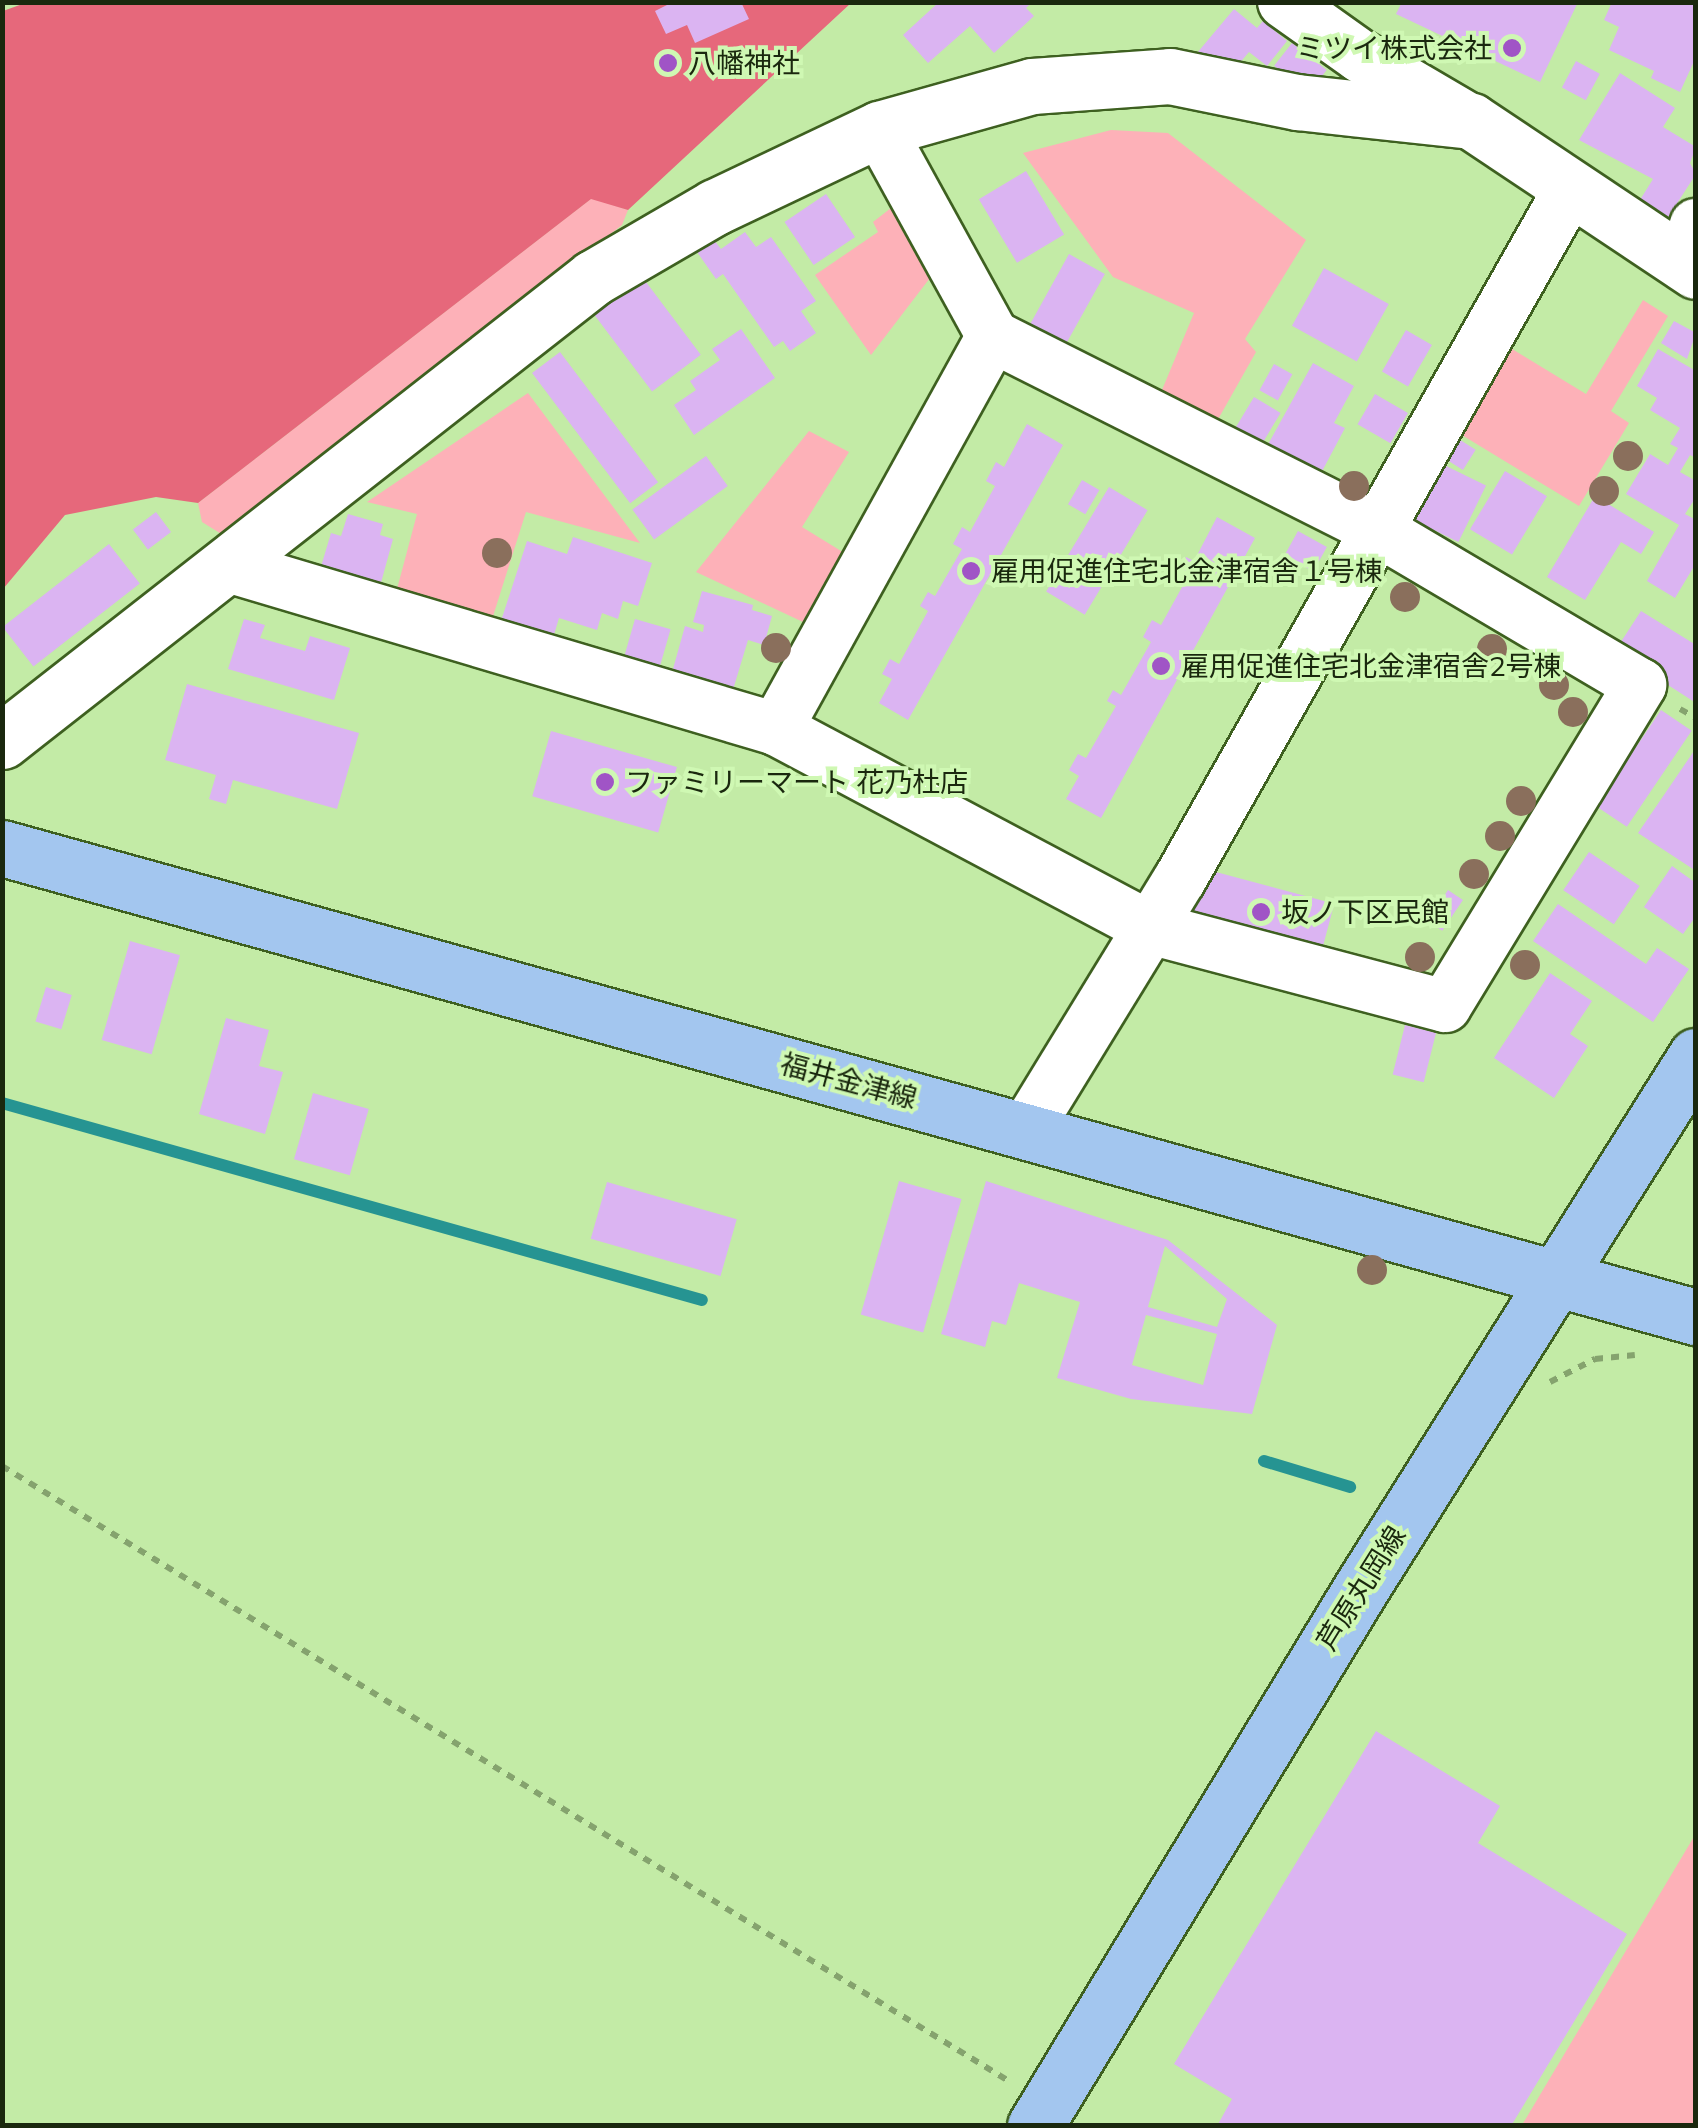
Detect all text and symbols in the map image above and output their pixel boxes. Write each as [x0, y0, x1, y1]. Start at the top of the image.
place label: ミツイ株式会社 [1296, 31, 1492, 65]
marker: ミツイ株式会社 [1501, 37, 1523, 59]
place label: 八幡神社 [688, 46, 800, 80]
marker: 八幡神社 [657, 52, 679, 74]
place label: 雇用促進住宅北金津宿舎１号棟 [991, 554, 1383, 588]
marker: 雇用促進住宅北金津宿舎１号棟 [960, 560, 982, 582]
place label: 雇用促進住宅北金津宿舎2号棟 [1181, 649, 1562, 683]
marker: 雇用促進住宅北金津宿舎2号棟 [1150, 655, 1172, 677]
place label: ファミリーマート 花乃杜店 [625, 765, 968, 799]
marker: ファミリーマート 花乃杜店 [594, 771, 616, 793]
place label: 坂ノ下区民館 [1281, 895, 1449, 929]
marker: 坂ノ下区民館 [1250, 901, 1272, 923]
street label: 福井金津線 [777, 1047, 921, 1115]
street label: 芦原丸岡線 [1310, 1520, 1412, 1656]

